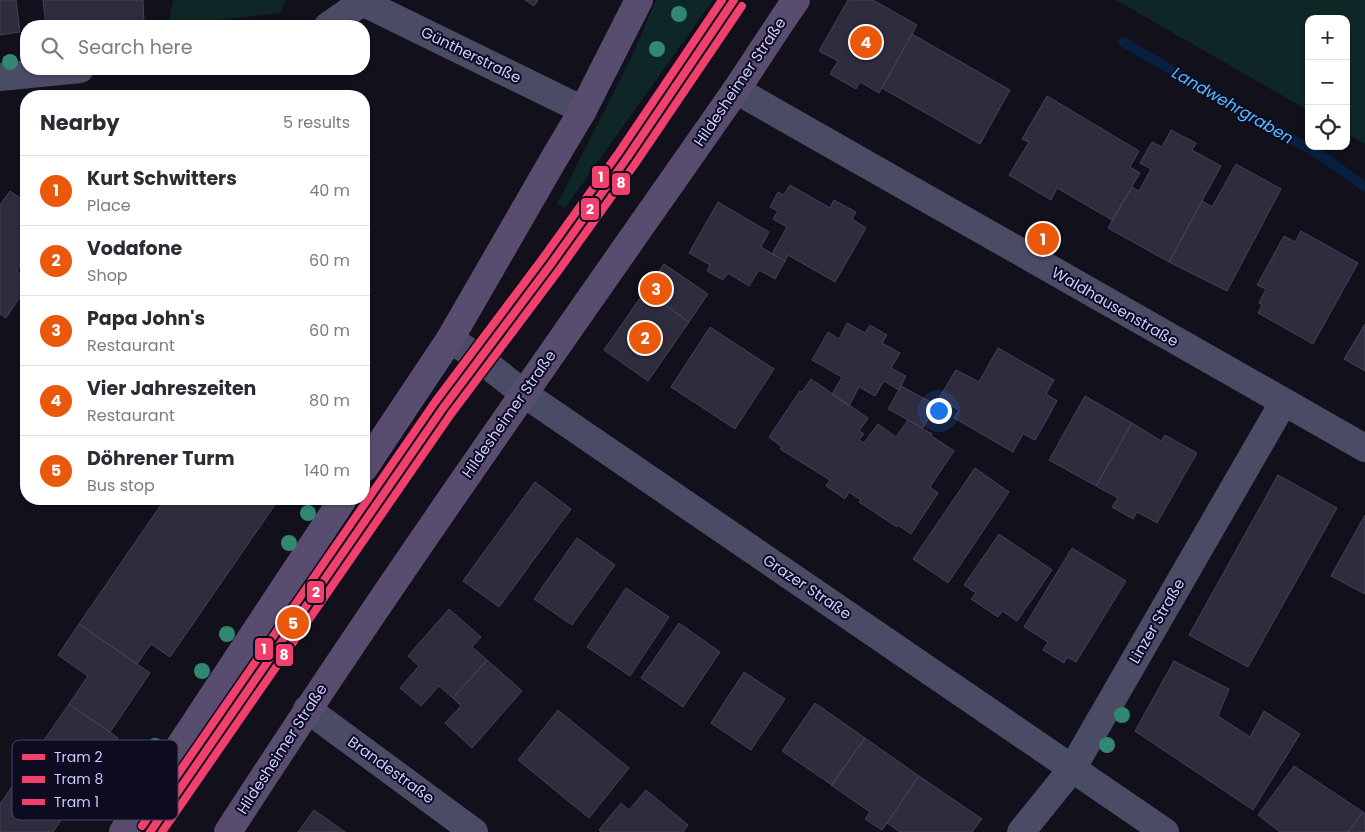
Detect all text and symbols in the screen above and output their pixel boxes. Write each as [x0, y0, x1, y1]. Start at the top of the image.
street label: Hildesheimer Straße [689, 13, 791, 150]
map controls [1305, 15, 1350, 150]
button: + [1305, 15, 1350, 60]
search box [20, 20, 370, 75]
street label: Güntherstraße [417, 21, 525, 88]
pin: 4 [850, 23, 882, 61]
icon: search [38, 34, 66, 62]
text: Search here [78, 34, 192, 61]
button: − [1305, 60, 1350, 105]
water label: Landwehrgraben [1168, 61, 1298, 150]
button: locate [1305, 105, 1350, 150]
text: Nearby [40, 108, 120, 137]
text: 5 results [283, 111, 350, 134]
text: Kurt Schwitters [87, 165, 237, 192]
line badge: 1 [591, 165, 610, 189]
text: 1 [598, 167, 604, 187]
line badge: 8 [611, 172, 631, 196]
text: 8 [616, 173, 626, 193]
text: 1 [53, 179, 59, 202]
text: 40 m [309, 179, 350, 202]
text: Place [87, 194, 131, 217]
line badge: 2 [580, 197, 600, 221]
text: 2 [586, 199, 594, 219]
pin: 1 [1027, 220, 1059, 258]
text: Vodafone [87, 235, 182, 262]
text: 2 [51, 249, 61, 272]
text: 60 m [309, 249, 350, 272]
street label: Waldhausenstraße [1048, 262, 1183, 351]
text: Shop [87, 264, 128, 287]
pin: 3 [640, 270, 672, 308]
text: Papa John's [87, 305, 205, 332]
text: 3 [51, 319, 61, 342]
text: 60 m [309, 319, 350, 342]
pin: 2 [629, 319, 661, 357]
text: Restaurant [87, 334, 175, 357]
street label: Hildesheimer Straße [457, 346, 561, 482]
text: Vier Jahreszeiten [87, 375, 256, 402]
text: 4 [51, 389, 61, 412]
text: 80 m [309, 389, 350, 412]
your location [926, 398, 952, 424]
text: Restaurant [87, 404, 175, 427]
text: Döhrener Turm [87, 445, 235, 472]
text: 5 [51, 459, 61, 482]
text: 140 m [304, 459, 350, 482]
text: Bus stop [87, 474, 155, 497]
street label: Grazer Straße [759, 549, 856, 624]
street label: Linzer Straße [1124, 574, 1189, 667]
line badge: 2 [306, 580, 325, 604]
text: 2 [312, 582, 320, 602]
pin: 5 [277, 604, 309, 642]
line badge: 1 [254, 637, 274, 661]
text: 1 [261, 639, 267, 659]
line badge: 8 [275, 643, 294, 667]
text: 8 [279, 645, 289, 665]
street label: Hildesheimer Straße [232, 679, 332, 818]
street label: Brandestraße [344, 731, 439, 808]
legend [12, 740, 178, 820]
text: Tram 2 [54, 747, 102, 767]
text: Tram 8 [54, 769, 103, 789]
text: Tram 1 [54, 792, 99, 812]

